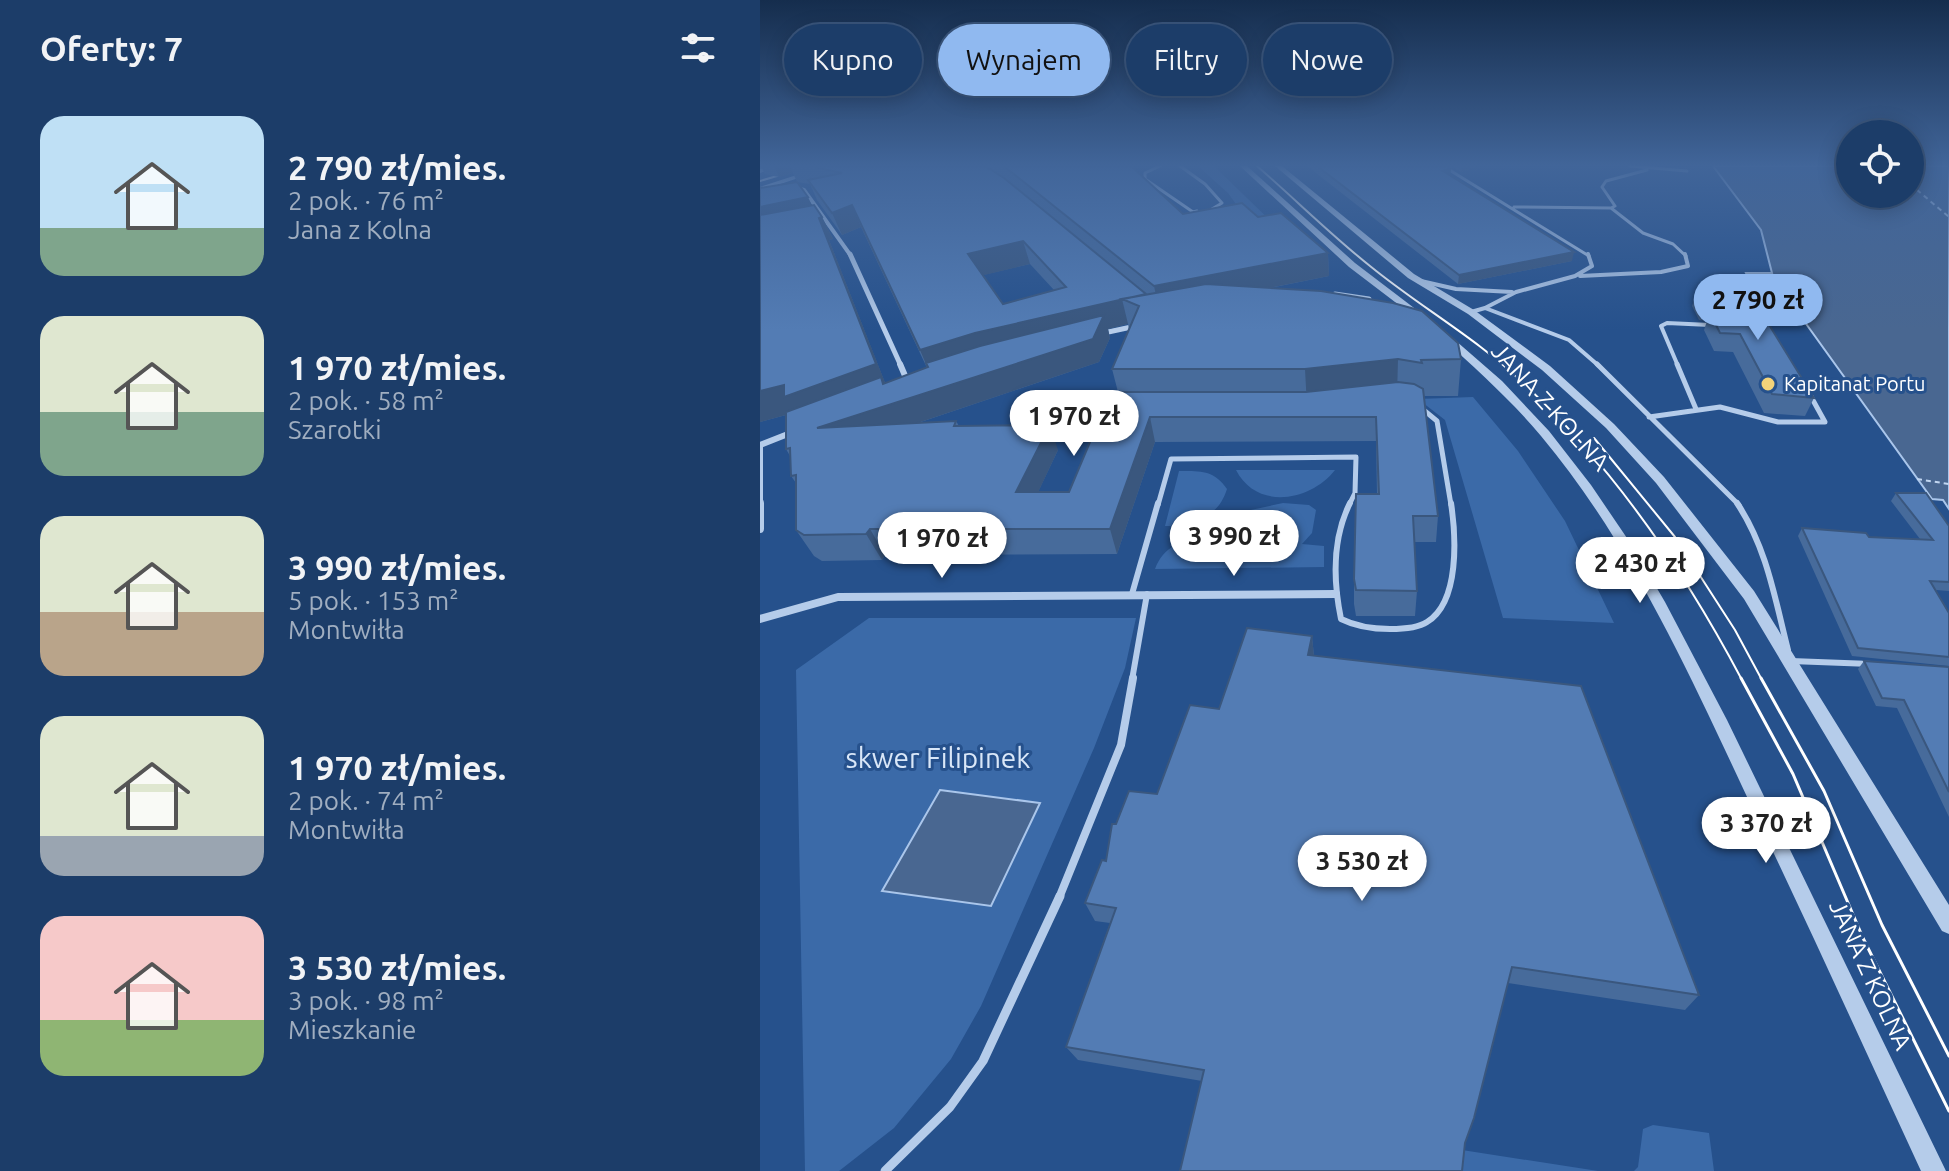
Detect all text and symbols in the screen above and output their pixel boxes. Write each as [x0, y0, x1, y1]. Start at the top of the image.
chip: Kupno [784, 24, 922, 96]
chip: Wynajem [938, 24, 1110, 96]
chip: Filtry [1126, 24, 1247, 96]
chip: Nowe [1263, 24, 1392, 96]
icon: filters [676, 26, 720, 70]
text: Oferty: 7 [40, 29, 183, 67]
map controls [1836, 120, 1924, 208]
button: locate [1836, 120, 1924, 208]
icon: home [104, 148, 200, 244]
text: 2 790 zł/mies. [288, 148, 506, 186]
text: 2 pok. · 76 m² [288, 186, 444, 215]
text: Jana z Kolna [288, 215, 432, 244]
pin: 2 790 zł [1675, 274, 1841, 342]
text: 2 790 zł [1712, 285, 1804, 314]
street label: JANA Z KOLNA [1486, 337, 1615, 476]
icon: home [104, 348, 200, 444]
text: 1 970 zł/mies. [288, 348, 506, 386]
place label: Kapitanat Portu [1784, 372, 1926, 395]
marker: Kapitanat Portu [1759, 375, 1777, 393]
text: 2 pok. · 58 m² [288, 386, 444, 415]
pin: 1 970 zł [991, 390, 1157, 458]
text: 1 970 zł [1028, 401, 1120, 430]
text: Szarotki [288, 415, 382, 444]
pin: 3 990 zł [1151, 510, 1317, 578]
pin: 1 970 zł [859, 512, 1025, 580]
text: 3 990 zł [1188, 521, 1280, 550]
text: 1 970 zł [896, 523, 988, 552]
pin: 2 430 zł [1557, 537, 1723, 605]
icon: home [104, 548, 200, 644]
text: 3 990 zł/mies. [288, 548, 506, 586]
text: 2 430 zł [1594, 548, 1686, 577]
text: 5 pok. · 153 m² [288, 586, 459, 615]
text: Montwiłła [288, 615, 405, 644]
park label: skwer Filipinek [846, 742, 1030, 773]
icon: home [104, 748, 200, 844]
text: 1 970 zł/mies. [288, 748, 506, 786]
text: 2 pok. · 74 m² [288, 786, 444, 815]
pin: 3 370 zł [1683, 797, 1849, 865]
text: 3 370 zł [1720, 808, 1812, 837]
text: Montwiłła [288, 815, 405, 844]
pin: 3 530 zł [1279, 835, 1445, 903]
text: 3 530 zł [1316, 846, 1408, 875]
street label: JANA Z KOLNA [1824, 896, 1917, 1054]
icon: home [104, 948, 200, 1044]
text: 3 530 zł/mies. [288, 948, 506, 986]
text: 3 pok. · 98 m² [288, 986, 444, 1015]
text: Mieszkanie [288, 1015, 416, 1044]

